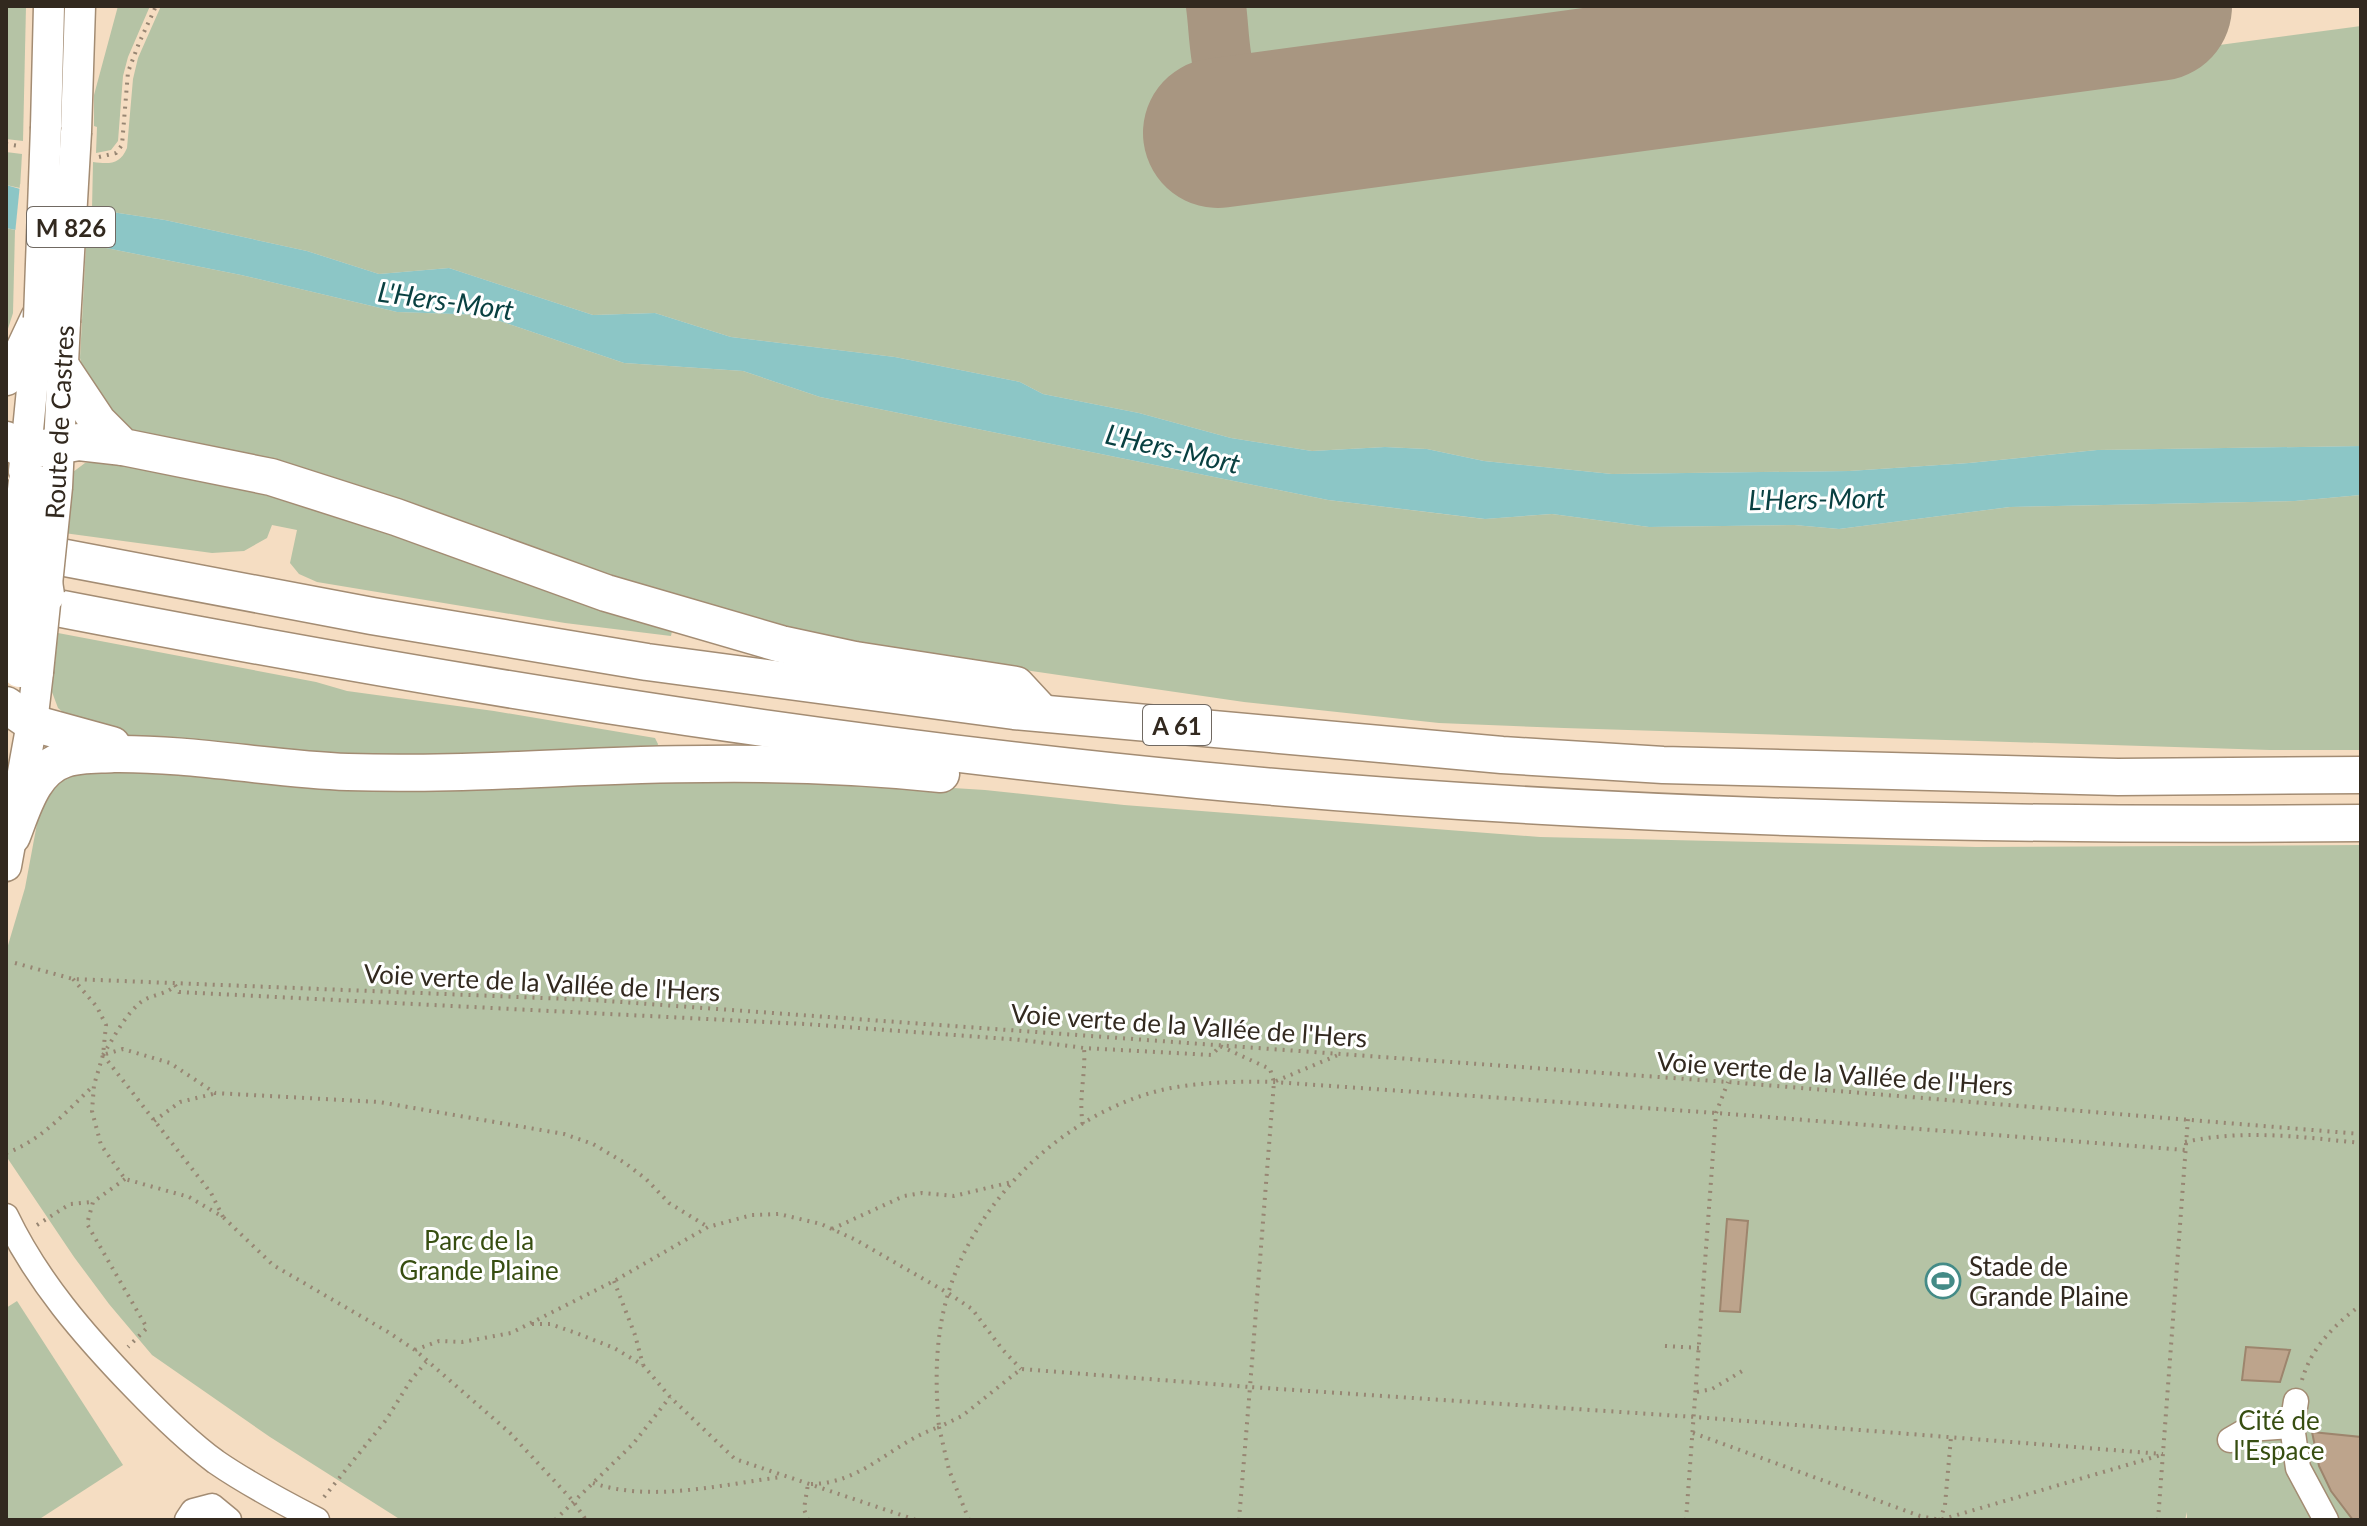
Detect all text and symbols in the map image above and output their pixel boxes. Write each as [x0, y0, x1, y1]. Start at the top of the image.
road number: M 826 [27, 207, 115, 247]
water label: L'Hers-Mort [376, 274, 516, 326]
street label: Route de Castres [38, 324, 80, 520]
water label: L'Hers-Mort [1102, 416, 1244, 480]
water label: L'Hers-Mort [1748, 480, 1886, 516]
road number: A 61 [1143, 705, 1211, 745]
street label: Voie verte de la Vallée de l'Hers [363, 957, 721, 1007]
street label: Voie verte de la Vallée de l'Hers [1010, 997, 1368, 1053]
street label: Voie verte de la Vallée de l'Hers [1656, 1045, 2014, 1101]
park label: Parc de la Grande Plaine [399, 1224, 559, 1286]
place label: Stade de Grande Plaine [1969, 1250, 2128, 1312]
sports icon: Stade de Grande Plaine [1924, 1262, 1962, 1300]
park label: Cité de l'Espace [2234, 1404, 2324, 1466]

